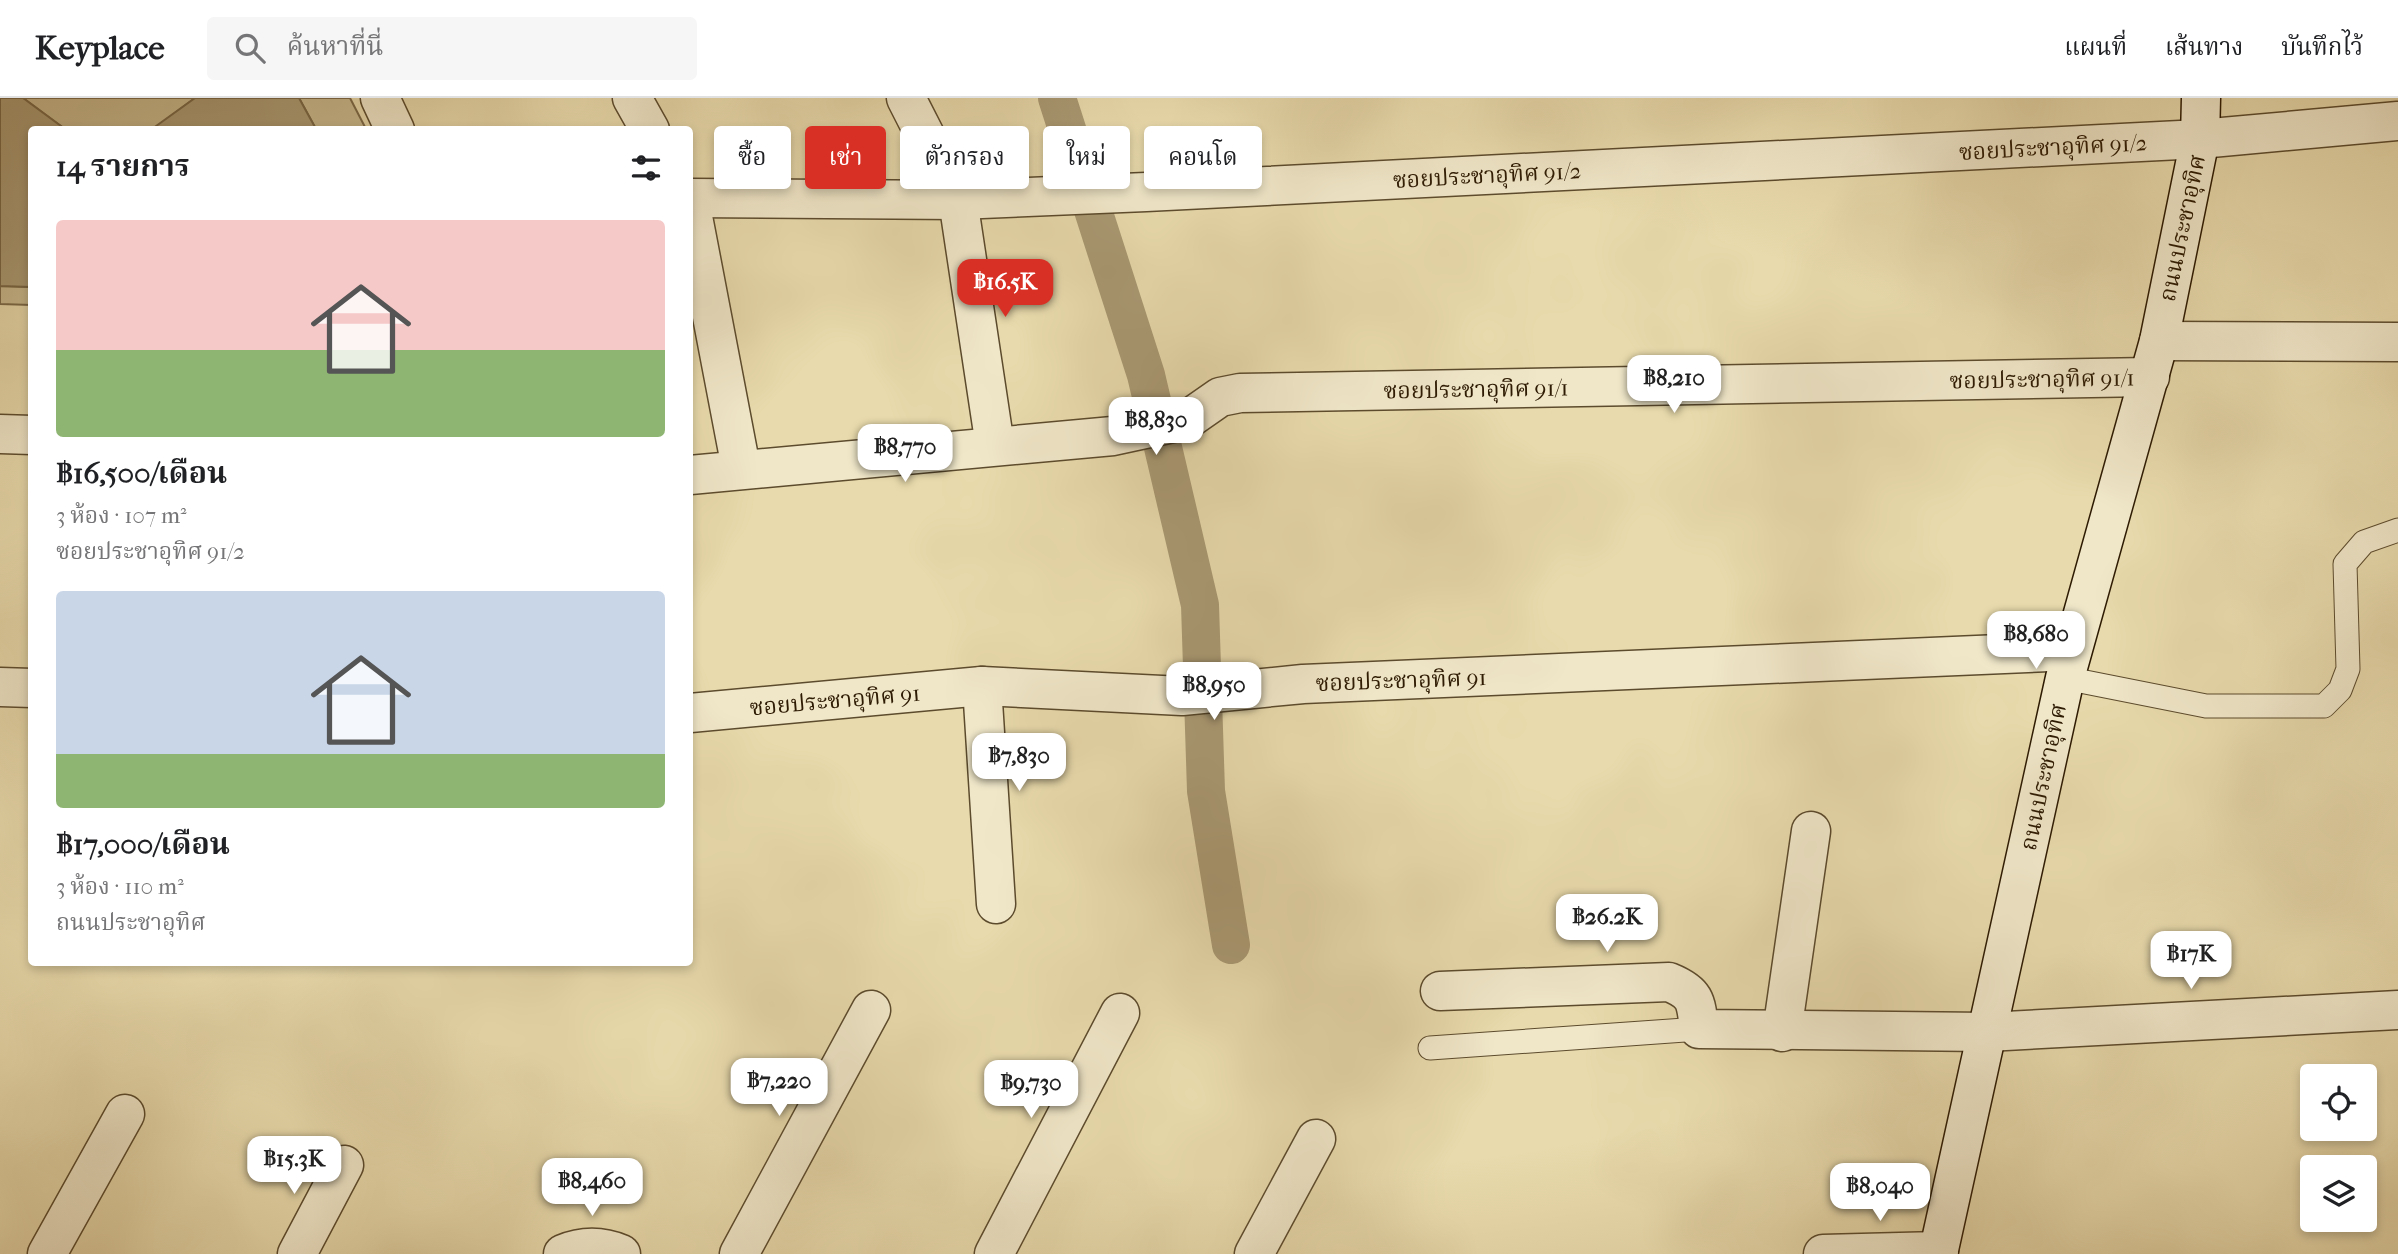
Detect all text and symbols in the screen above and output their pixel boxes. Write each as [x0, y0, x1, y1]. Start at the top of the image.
search box [207, 17, 697, 80]
text: Keyplace [35, 29, 165, 68]
icon: search [231, 29, 269, 67]
text: ค้นหาที่นี่ [287, 31, 384, 62]
text: แผนที่ [2064, 33, 2127, 61]
text: เส้นทาง [2165, 33, 2243, 61]
text: บันทึกไว้ [2281, 33, 2363, 61]
chip: ซื้อ [714, 126, 791, 189]
chip: เช่า [805, 126, 886, 189]
chip: ตัวกรอง [900, 126, 1029, 189]
chip: ใหม่ [1043, 126, 1130, 189]
chip: คอนโด [1144, 126, 1262, 189]
street label: ซอยประชาอุทิศ 91/2 [1958, 129, 2148, 167]
text: 14 รายการ [56, 149, 190, 184]
icon: filters [627, 149, 665, 187]
street label: ถนนประชาอุทิศ [2154, 152, 2212, 304]
street label: ซอยประชาอุทิศ 91/2 [1392, 157, 1582, 195]
pin: ฿16.5K [948, 260, 1062, 319]
icon: home [298, 266, 424, 392]
text: ฿16.5K [973, 268, 1037, 295]
pin: ฿8,210 [1617, 356, 1731, 415]
text: ฿8,210 [1643, 364, 1705, 391]
street label: ซอยประชาอุทิศ 91/1 [1949, 364, 2135, 396]
street label: ซอยประชาอุทิศ 91/1 [1383, 374, 1569, 406]
pin: ฿8,830 [1099, 398, 1213, 457]
text: ฿8,830 [1125, 406, 1187, 433]
pin: ฿8,770 [848, 424, 962, 484]
text: ฿8,770 [874, 433, 936, 460]
text: ฿16,500/เดือน [56, 456, 227, 491]
text: 3 ห้อง · 107 m² [56, 502, 187, 529]
text: ซอยประชาอุทิศ 91/2 [56, 538, 245, 565]
pin: ฿8,680 [1979, 612, 2093, 671]
text: ฿8,680 [2003, 620, 2069, 647]
icon: home [298, 637, 424, 763]
pin: ฿8,950 [1157, 662, 1271, 722]
street label: ซอยประชาอุทิศ 91 [1315, 664, 1487, 698]
text: ฿8,950 [1182, 671, 1246, 698]
street label: ซอยประชาอุทิศ 91 [749, 680, 922, 722]
street label: ถนนประชาอุทิศ [2015, 701, 2073, 853]
pin: ฿7,830 [962, 734, 1076, 793]
text: ฿7,830 [988, 742, 1050, 769]
text: ฿17,000/เดือน [56, 827, 230, 862]
text: 3 ห้อง · 110 m² [56, 873, 184, 900]
pin: ฿26.2K [1550, 894, 1664, 954]
text: ฿26.2K [1572, 903, 1642, 930]
text: ถนนประชาอุทิศ [56, 909, 205, 936]
pin: ฿17K [2150, 932, 2232, 991]
text: ฿17K [2167, 940, 2215, 967]
pin: ฿7,220 [722, 1058, 836, 1118]
pin: ฿9,730 [974, 1060, 1088, 1120]
map controls [2300, 1064, 2377, 1232]
button: locate [2300, 1064, 2377, 1141]
text: ฿7,220 [747, 1067, 811, 1094]
text: ฿9,730 [1000, 1069, 1062, 1096]
pin: ฿15.3K [237, 1136, 351, 1196]
text: ฿15.3K [263, 1145, 325, 1172]
button: layers [2300, 1155, 2377, 1232]
pin: ฿8,460 [535, 1158, 649, 1218]
pin: ฿8,040 [1823, 1164, 1937, 1223]
text: ฿8,460 [558, 1167, 626, 1194]
text: ฿8,040 [1846, 1172, 1914, 1199]

